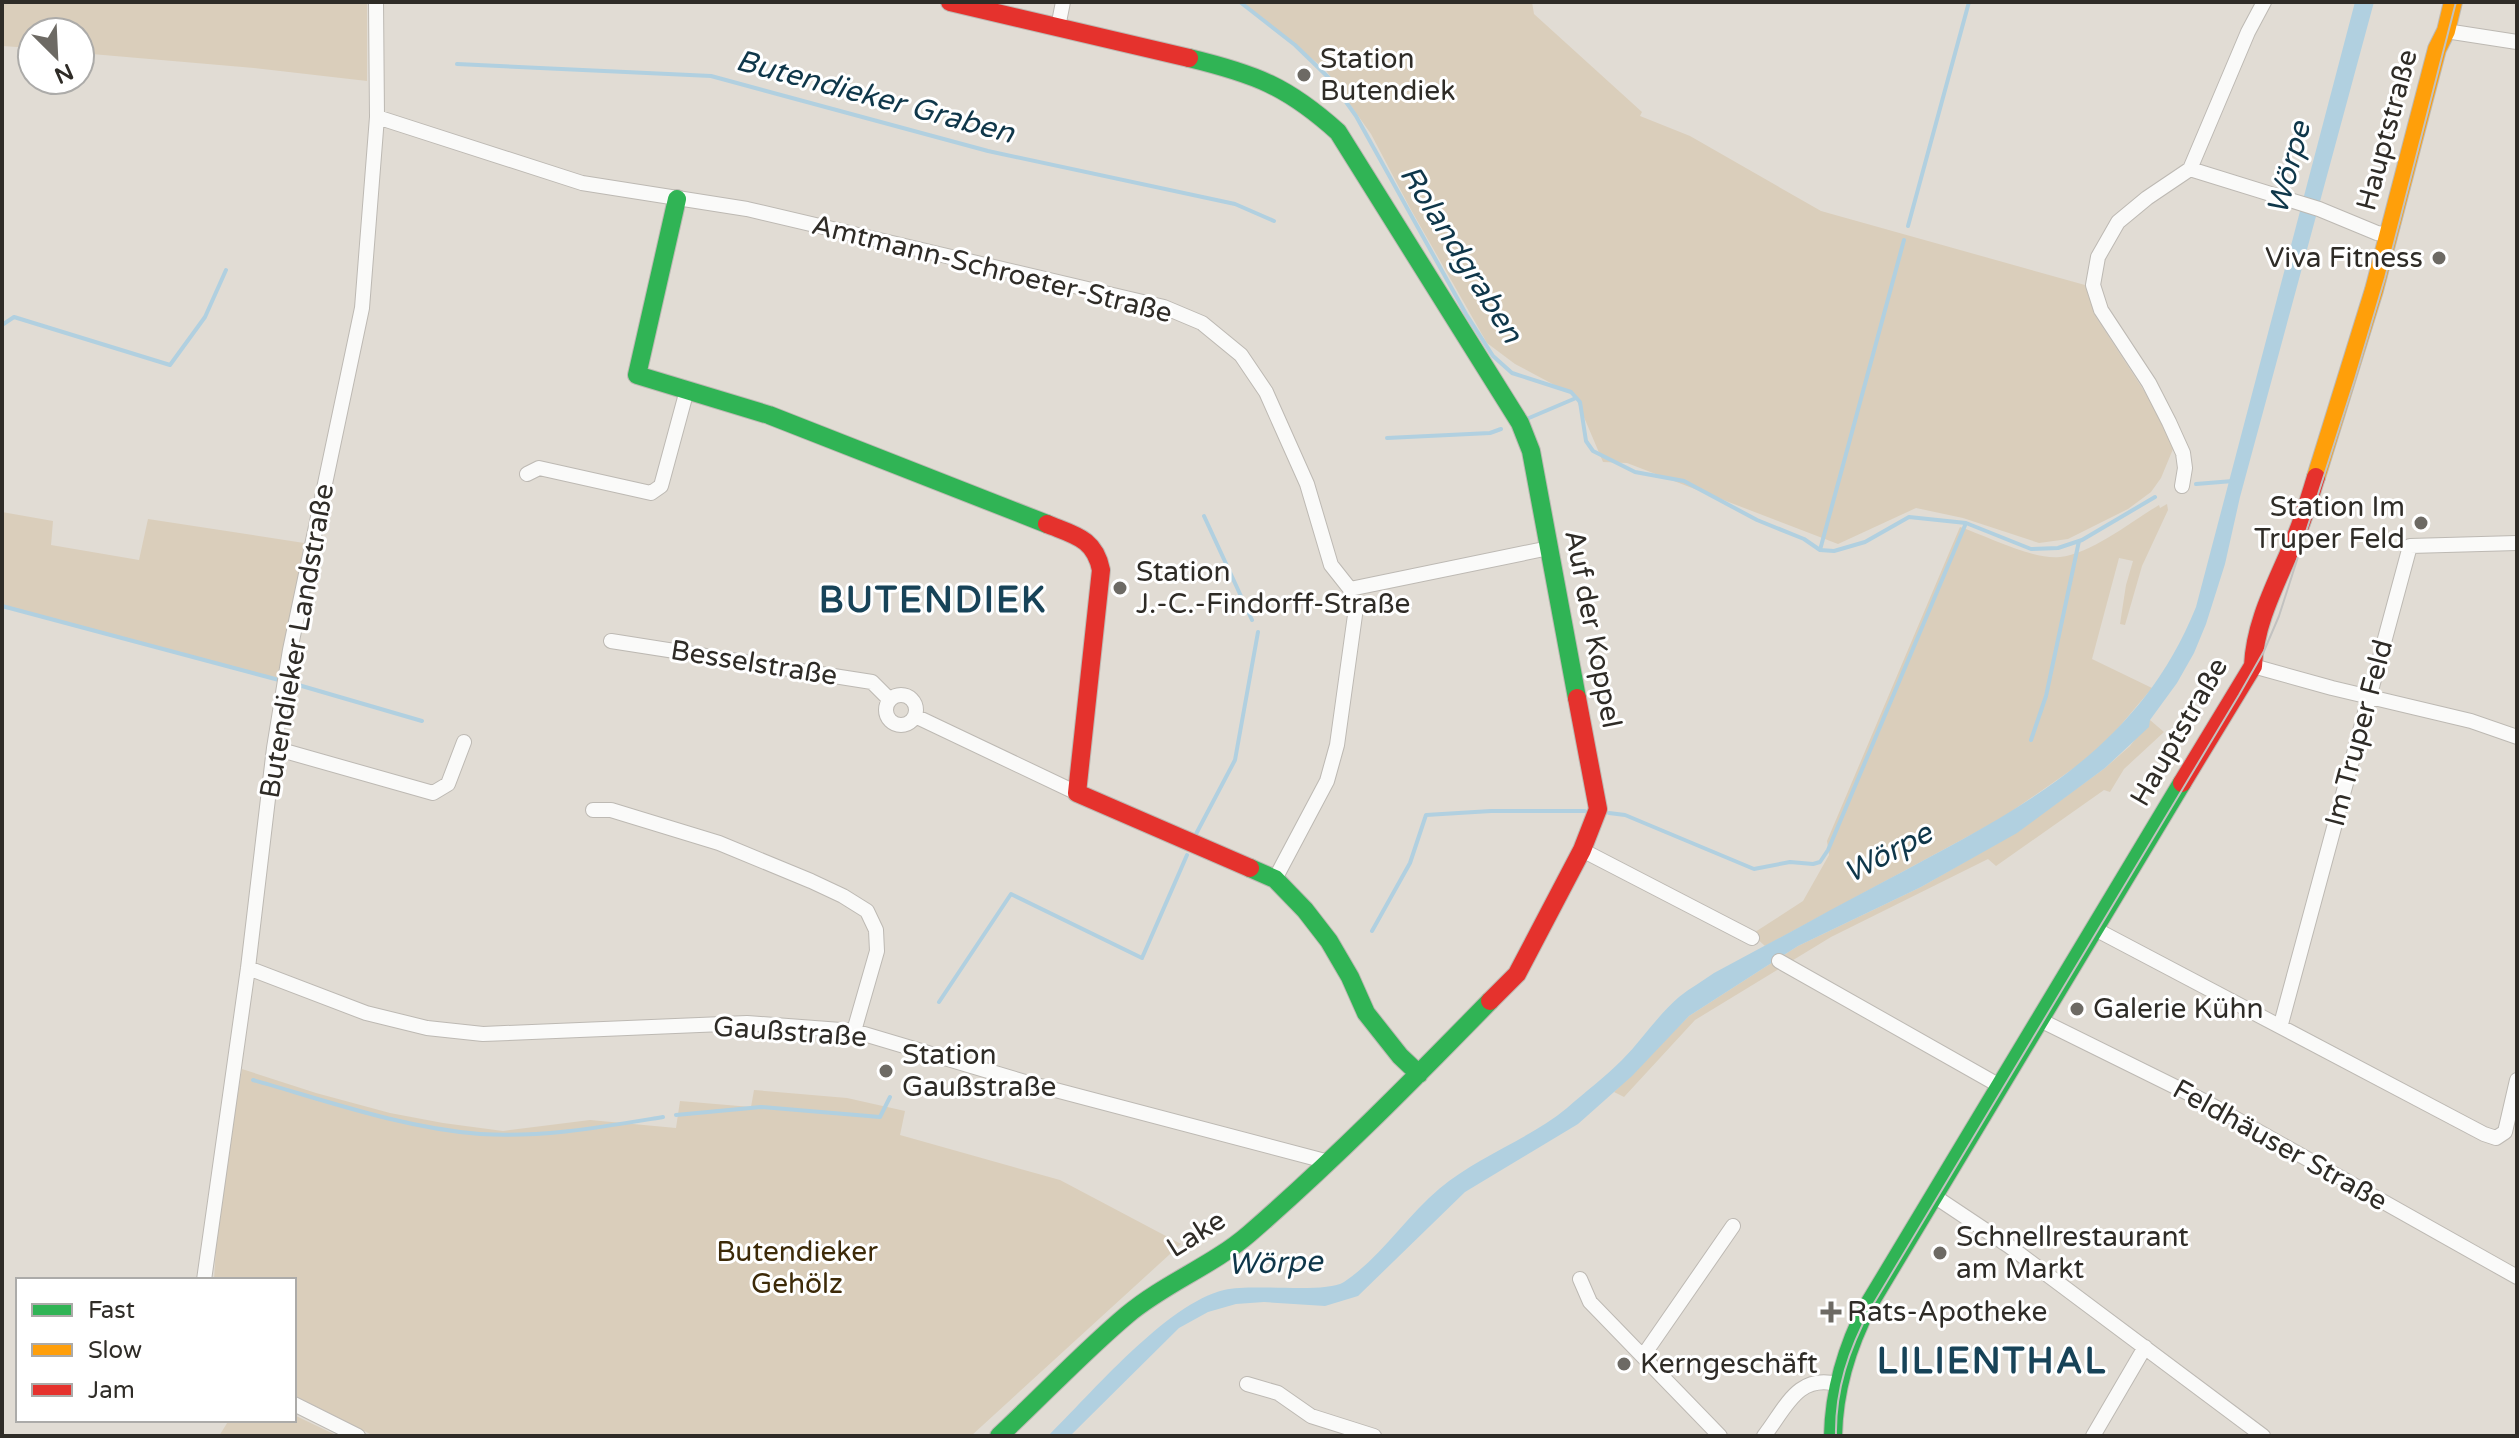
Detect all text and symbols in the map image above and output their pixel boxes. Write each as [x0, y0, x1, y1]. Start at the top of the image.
north arrow [16, 16, 96, 96]
water label: Butendieker Graben [732, 42, 1019, 152]
place label: Station Butendiek [1320, 42, 1455, 108]
street label: Hauptstraße [2349, 46, 2425, 214]
text: N [50, 58, 77, 89]
marker: Station Butendiek [1295, 66, 1313, 84]
water label: Wörpe [2259, 116, 2320, 218]
water label: Rolandgraben [1392, 158, 1531, 350]
street label: Amtmann-Schroeter-Straße [808, 208, 1176, 330]
place label: Viva Fitness [2265, 241, 2423, 275]
marker: Viva Fitness [2430, 249, 2448, 267]
street label: Butendieker Landstraße [253, 481, 341, 801]
place label: Station Im Truper Feld [2254, 490, 2405, 556]
marker: Station Im Truper Feld [2412, 514, 2430, 532]
street label: Auf der Koppel [1557, 527, 1629, 731]
place label: Station J.-C.-Findorff-Straße [1136, 555, 1410, 621]
district label: BUTENDIEK [819, 579, 1047, 622]
marker: Station J.-C.-Findorff-Straße [1111, 579, 1129, 597]
street label: Besselstraße [668, 633, 840, 693]
street label: Im Truper Feld [2318, 636, 2400, 830]
street label: Hauptstraße [2123, 652, 2235, 812]
water label: Wörpe [1838, 814, 1940, 892]
place label: Galerie Kühn [2093, 992, 2264, 1026]
marker: Galerie Kühn [2068, 1000, 2086, 1018]
street label: Gaußstraße [712, 1010, 868, 1054]
place label: Station Gaußstraße [902, 1038, 1056, 1104]
marker: Station Gaußstraße [877, 1062, 895, 1080]
street label: Feldhäuser Straße [2167, 1072, 2393, 1218]
street label: Lake [1160, 1203, 1232, 1265]
place label: Schnellrestaurant am Markt [1956, 1220, 2189, 1286]
park label: Butendieker Gehölz [716, 1235, 878, 1301]
water label: Wörpe [1227, 1243, 1325, 1283]
marker: Schnellrestaurant am Markt [1931, 1244, 1949, 1262]
legend [16, 1278, 296, 1422]
place label: Rats-Apotheke [1847, 1295, 2047, 1329]
text: Fast [88, 1296, 135, 1325]
marker: Rats-Apotheke [1822, 1303, 1840, 1321]
text: Slow [88, 1336, 142, 1365]
district label: LILIENTHAL [1877, 1340, 2107, 1383]
place label: Kerngeschäft [1640, 1347, 1818, 1381]
marker: Kerngeschäft [1615, 1355, 1633, 1373]
text: Jam [88, 1376, 135, 1405]

